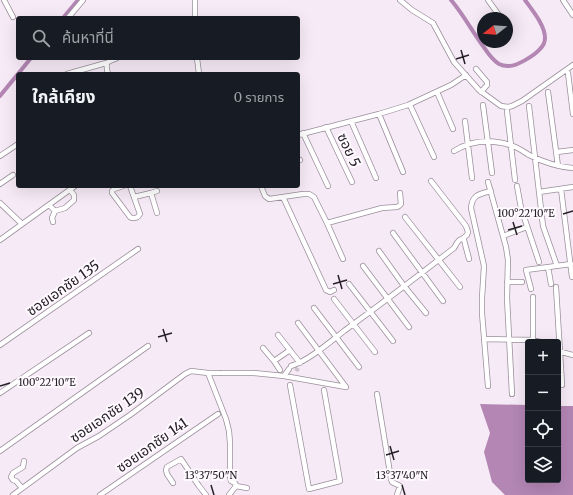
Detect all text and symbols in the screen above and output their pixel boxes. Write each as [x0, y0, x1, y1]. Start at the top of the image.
north arrow [477, 12, 513, 48]
search box [16, 16, 300, 60]
icon: search [30, 27, 52, 49]
text: ค้นหาที่นี่ [62, 28, 114, 47]
text: ใกล้เคียง [32, 86, 95, 108]
text: 0 รายการ [234, 89, 284, 106]
street label: ซอย 5 [333, 130, 365, 170]
text: 100°22'10"E [497, 207, 555, 220]
street label: ซอยเอกชัย 135 [23, 256, 103, 320]
map controls [525, 339, 561, 483]
button: + [525, 339, 561, 375]
button: − [525, 375, 561, 411]
text: 100°22'10"E [18, 376, 76, 389]
street label: ซอยเอกชัย 139 [66, 384, 148, 446]
button: locate [525, 411, 561, 447]
street label: ซอยเอกชัย 141 [113, 414, 191, 476]
button: layers [525, 447, 561, 483]
text: 13°37'50"N [185, 469, 238, 482]
text: 13°37'40"N [376, 469, 428, 482]

